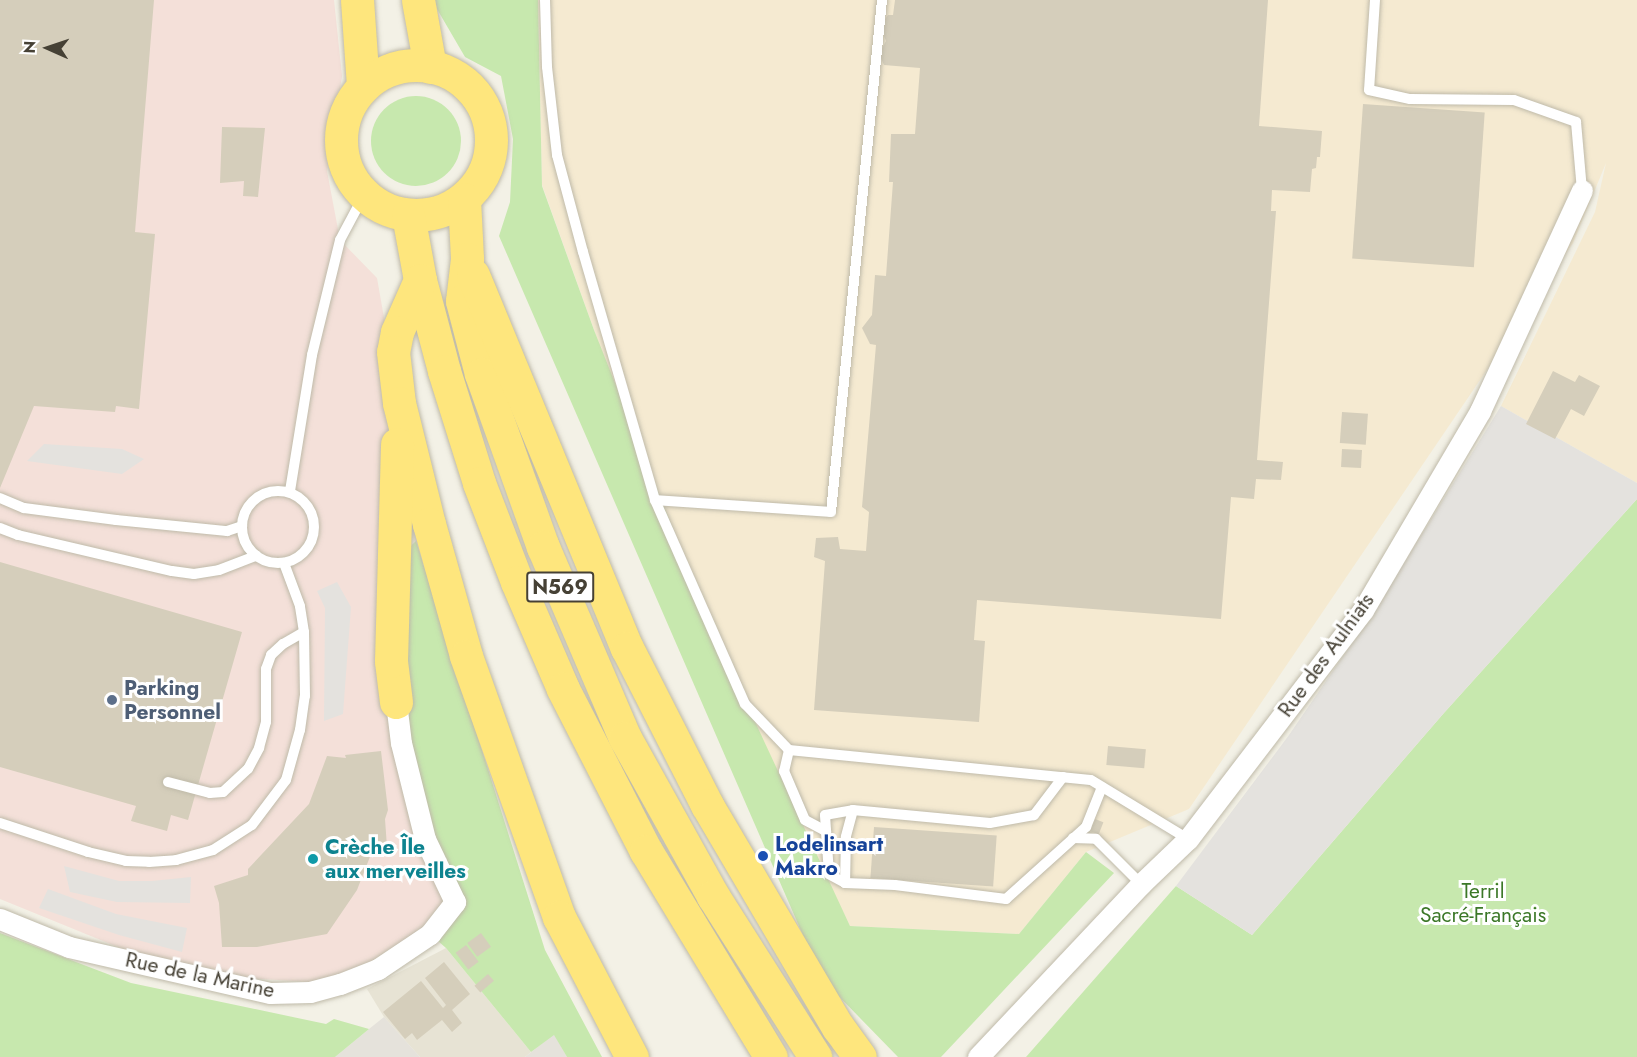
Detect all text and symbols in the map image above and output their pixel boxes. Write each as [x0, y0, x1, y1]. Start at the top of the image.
north arrow [18, 18, 78, 78]
text: N [18, 40, 41, 54]
road number: N569 [526, 570, 594, 604]
street label: Rue des Aulniats [1273, 588, 1379, 722]
place label: Parking Personnel [124, 675, 221, 725]
marker: Parking Personnel [105, 693, 119, 707]
place label: Lodelinsart Makro [775, 831, 883, 881]
place label: Crèche Île aux merveilles [325, 834, 466, 884]
marker: Lodelinsart Makro [756, 849, 770, 863]
marker: Crèche Île aux merveilles [306, 852, 320, 866]
park label: Terril Sacré-Français [1420, 878, 1546, 928]
street label: Rue de la Marine [123, 947, 277, 1003]

